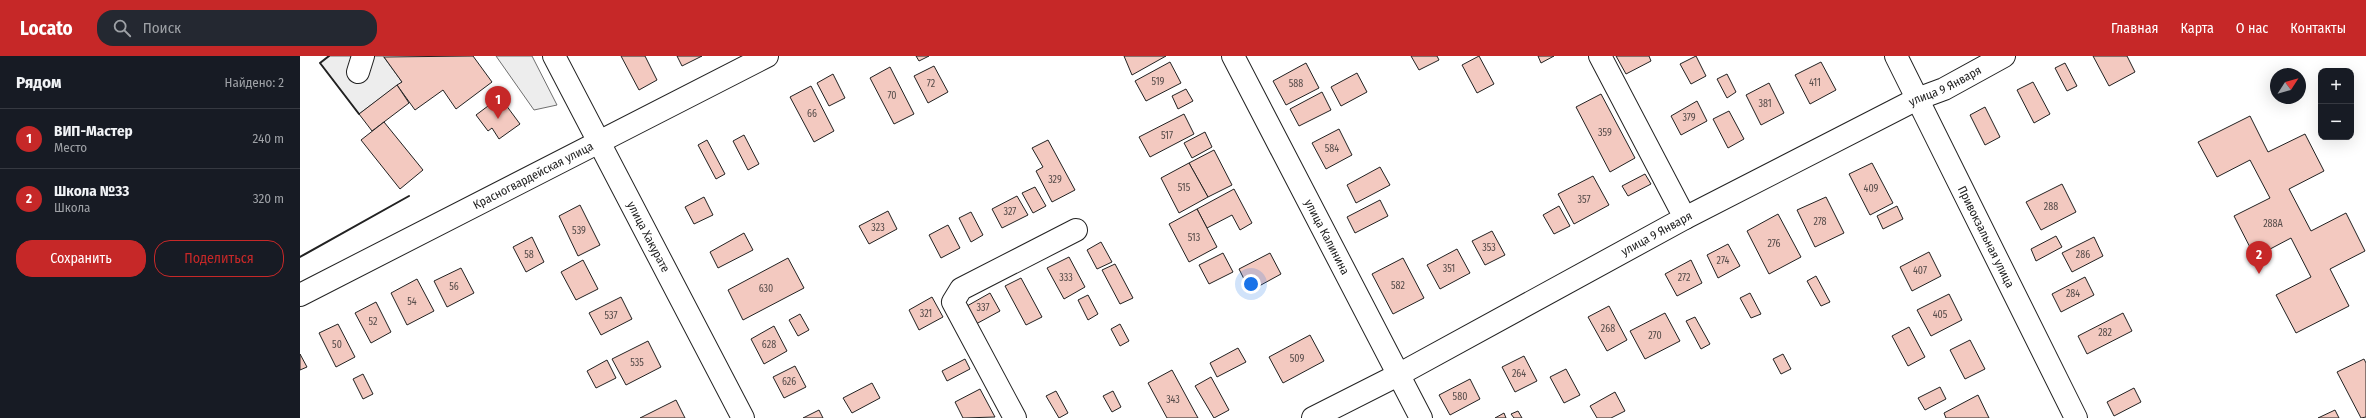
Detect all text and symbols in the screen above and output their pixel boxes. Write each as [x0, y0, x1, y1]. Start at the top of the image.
search box [97, 10, 377, 46]
text: Locato [20, 17, 73, 40]
icon: search [111, 17, 133, 39]
text: Поиск [143, 19, 181, 37]
text: Главная [2111, 20, 2158, 37]
text: Карта [2180, 20, 2214, 37]
text: О нас [2236, 20, 2268, 37]
text: Контакты [2290, 20, 2346, 37]
street label: улица 9 Января [1906, 63, 1984, 109]
north arrow [2270, 68, 2306, 104]
map controls [2318, 68, 2354, 140]
button: + [2318, 68, 2354, 104]
text: Рядом [16, 72, 61, 93]
text: Найдено: 2 [225, 75, 284, 90]
house number: 519 [1152, 76, 1165, 88]
house number: 411 [1809, 77, 1821, 89]
house number: 72 [927, 78, 936, 90]
house number: 588 [1289, 78, 1303, 90]
pin: 1 [485, 86, 511, 119]
house number: 70 [887, 90, 897, 102]
house number: 381 [1758, 98, 1772, 110]
button: − [2318, 104, 2354, 140]
house number: 66 [807, 108, 817, 120]
house number: 379 [1682, 112, 1696, 124]
text: ВИП-Мастер [54, 122, 133, 140]
house number: 359 [1598, 127, 1612, 139]
house number: 517 [1161, 130, 1173, 142]
text: 1 [26, 131, 32, 146]
text: 240 m [252, 131, 284, 146]
street label: Красногвардейская улица [471, 139, 596, 212]
text: Место [54, 140, 87, 155]
house number: 584 [1325, 143, 1339, 155]
house number: 329 [1048, 174, 1062, 186]
text: Школа №33 [54, 182, 129, 200]
house number: 515 [1178, 182, 1191, 194]
house number: 409 [1864, 183, 1879, 195]
street label: Привокзальная улица [1955, 184, 2017, 290]
text: 2 [26, 191, 32, 206]
text: 320 m [253, 191, 284, 206]
house number: 357 [1578, 194, 1590, 206]
street label: улица Калинина [1302, 197, 1352, 277]
street label: улица Хакурате [624, 199, 673, 275]
text: Школа [54, 200, 90, 215]
house number: 288 [2044, 201, 2058, 213]
house number: 327 [1004, 206, 1016, 218]
street label: улица 9 Января [1619, 209, 1694, 259]
house number: 278 [1813, 216, 1827, 228]
house number: 288А [2263, 218, 2284, 230]
house number: 323 [871, 222, 885, 234]
house number: 539 [572, 225, 586, 237]
house number: 513 [1188, 232, 1201, 244]
house number: 276 [1767, 238, 1781, 250]
button: Сохранить [16, 240, 146, 277]
button: Поделиться [154, 240, 284, 277]
pin: 2 [2246, 241, 2272, 274]
house number: 353 [1482, 242, 1496, 254]
house number: 58 [524, 249, 534, 261]
house number: 286 [2076, 249, 2090, 261]
house number: 274 [1717, 255, 1730, 267]
house number: 351 [1443, 263, 1455, 275]
house number: 407 [1913, 265, 1927, 277]
house number: 333 [1059, 272, 1073, 284]
house number: 272 [1678, 272, 1691, 284]
your location [1241, 274, 1261, 294]
house number: 582 [1391, 280, 1406, 292]
house number: 56 [449, 281, 459, 293]
house number: 630 [759, 283, 773, 295]
house number: 284 [2066, 288, 2080, 300]
house number: 54 [407, 296, 417, 308]
house number: 337 [976, 302, 990, 314]
house number: 321 [920, 308, 932, 320]
house number: 405 [1933, 309, 1948, 321]
house number: 537 [604, 310, 618, 322]
house number: 52 [369, 316, 378, 328]
house number: 268 [1601, 323, 1615, 335]
house number: 282 [2098, 327, 2112, 339]
house number: 270 [1648, 330, 1662, 342]
house number: 50 [332, 339, 342, 351]
house number: 628 [762, 339, 776, 351]
house number: 509 [1290, 353, 1304, 365]
house number: 535 [630, 357, 644, 369]
house number: 264 [1512, 368, 1526, 380]
house number: 626 [782, 376, 796, 388]
house number: 580 [1453, 391, 1467, 403]
house number: 343 [1166, 394, 1180, 406]

